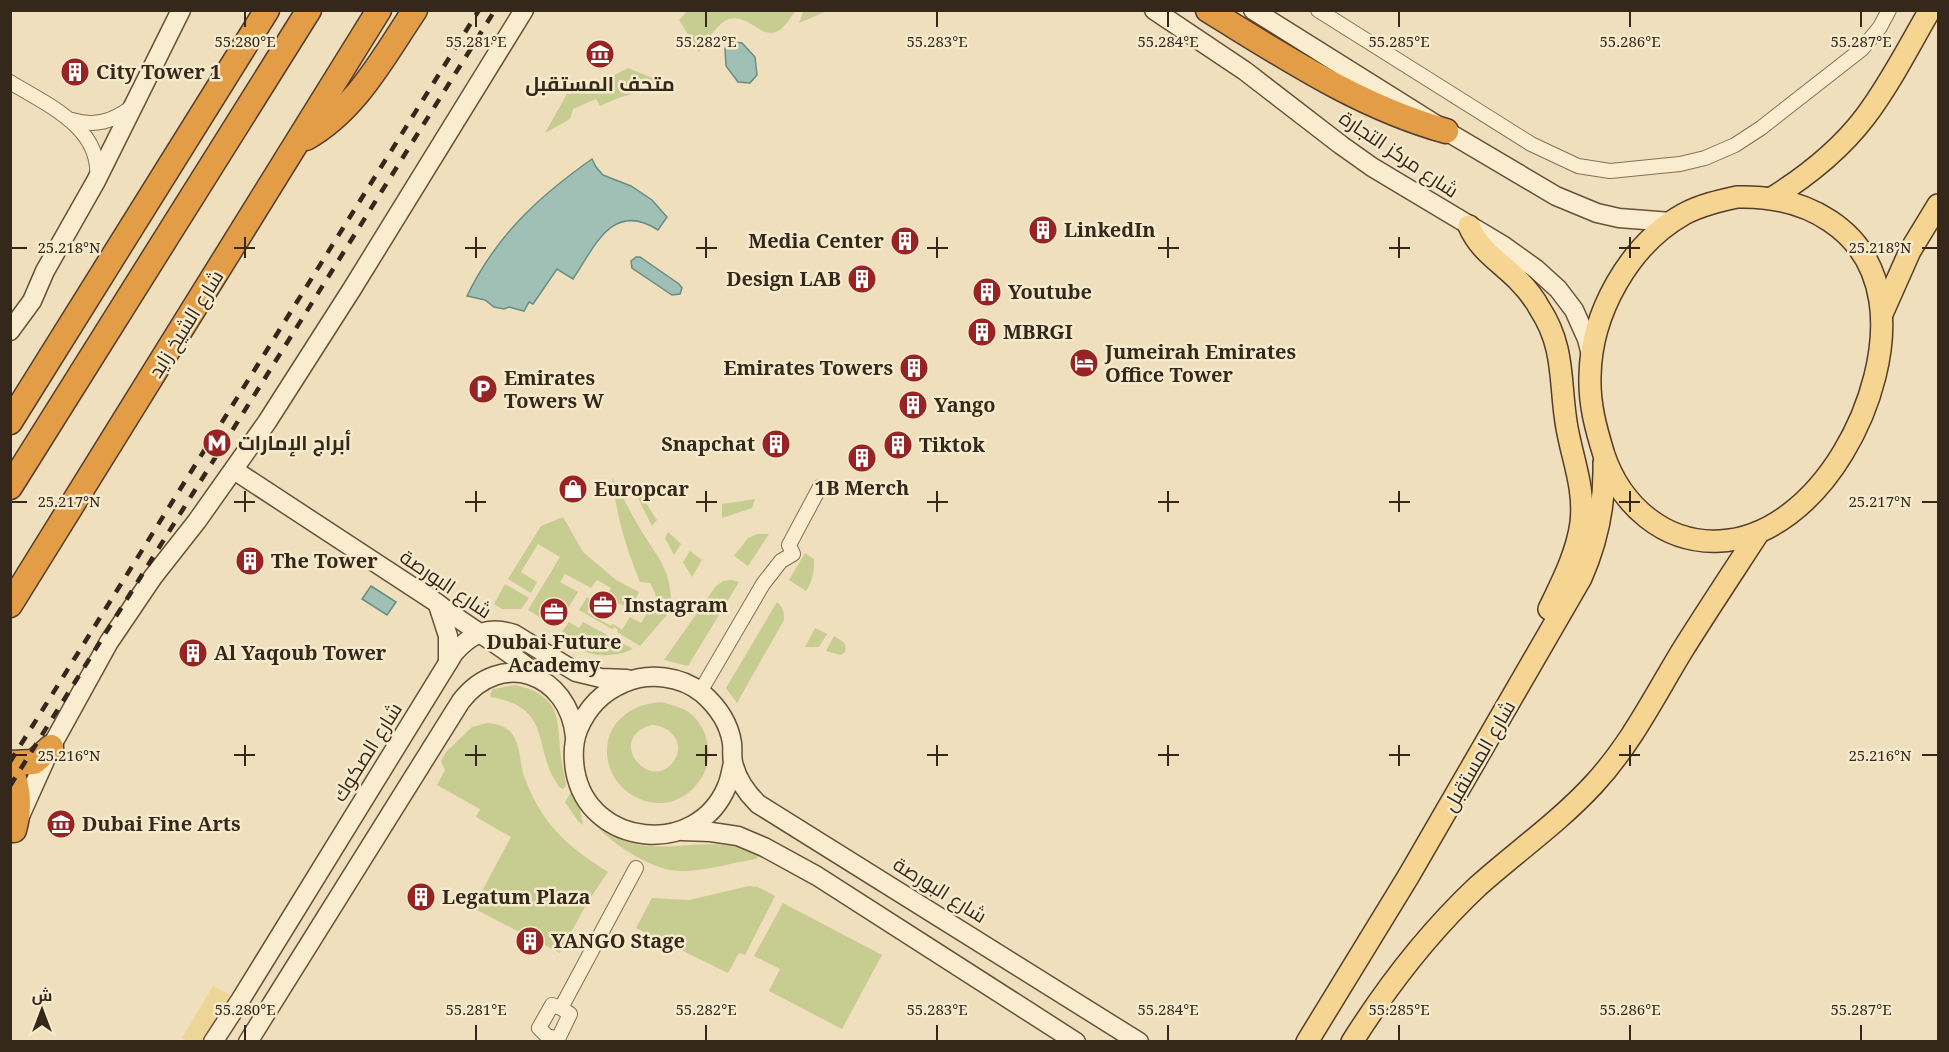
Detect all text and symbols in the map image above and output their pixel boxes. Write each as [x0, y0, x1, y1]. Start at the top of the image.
text: 55.280°E [214, 31, 276, 51]
text: 55.281°E [445, 31, 507, 51]
text: 55.282°E [675, 31, 737, 51]
text: 55.283°E [906, 31, 968, 51]
text: 55.284°E [1137, 31, 1199, 51]
text: 55.285°E [1368, 31, 1430, 51]
text: 55.286°E [1599, 31, 1661, 51]
text: 55.287°E [1830, 31, 1892, 51]
museum icon: متحف المستقبل [584, 38, 616, 70]
building icon: City Tower 1 [59, 56, 91, 88]
place label: City Tower 1 [96, 58, 221, 85]
place label: متحف المستقبل [525, 70, 675, 97]
street label: شارع مركز التجارة [1334, 104, 1464, 204]
building icon: LinkedIn [1027, 214, 1059, 246]
place label: LinkedIn [1064, 216, 1156, 243]
building icon: Media Center [889, 225, 921, 257]
place label: Media Center [748, 227, 885, 254]
text: 25.218°N [37, 237, 101, 257]
text: 25.218°N [1848, 237, 1912, 257]
building icon: Design LAB [846, 263, 878, 295]
street label: شارع الشيخ زايد [142, 265, 230, 383]
place label: Design LAB [726, 265, 841, 292]
building icon: Youtube [971, 276, 1003, 308]
place label: Youtube [1008, 278, 1092, 305]
building icon: MBRGI [966, 316, 998, 348]
place label: MBRGI [1003, 318, 1073, 345]
place label: Jumeirah Emirates Office Tower [1104, 338, 1296, 388]
hotel icon: Jumeirah Emirates Office Tower [1068, 347, 1100, 379]
building icon: Emirates Towers [898, 352, 930, 384]
place label: Emirates Towers [724, 354, 893, 381]
place label: Emirates Towers W [504, 364, 604, 414]
parking icon: Emirates Towers W [467, 373, 499, 405]
building icon: Yango [897, 389, 929, 421]
place label: Yango [934, 391, 995, 418]
metro station icon: أبراج الإمارات [201, 427, 233, 459]
building icon: Snapchat [760, 428, 792, 460]
place label: أبراج الإمارات [238, 429, 351, 457]
building icon: Tiktok [882, 429, 914, 461]
place label: Snapchat [661, 430, 755, 457]
place label: Tiktok [919, 431, 985, 458]
building icon: 1B Merch [846, 442, 878, 474]
shop icon: Europcar [557, 473, 589, 505]
place label: 1B Merch [815, 474, 909, 501]
place label: Europcar [594, 475, 690, 502]
text: 25.217°N [37, 491, 101, 511]
text: 25.217°N [1848, 491, 1912, 511]
street label: شارع البورصة [394, 543, 498, 625]
building icon: The Tower [234, 545, 266, 577]
place label: The Tower [271, 547, 378, 574]
office icon: Instagram [587, 589, 619, 621]
place label: Instagram [624, 591, 728, 618]
office icon: Dubai Future Academy [538, 596, 570, 628]
place label: Dubai Future Academy [487, 628, 622, 678]
building icon: Al Yaqoub Tower [177, 637, 209, 669]
place label: Al Yaqoub Tower [214, 639, 387, 666]
street label: شارع المستقبل [1436, 695, 1522, 817]
street label: شارع الصكوك [325, 697, 409, 807]
text: 25.216°N [37, 745, 101, 765]
text: 25.216°N [1848, 745, 1912, 765]
museum icon: Dubai Fine Arts [45, 808, 77, 840]
place label: Dubai Fine Arts [82, 810, 241, 837]
street label: شارع البورصة [888, 850, 992, 930]
building icon: Legatum Plaza [405, 881, 437, 913]
place label: Legatum Plaza [442, 883, 590, 910]
building icon: YANGO Stage [514, 925, 546, 957]
place label: YANGO Stage [551, 927, 685, 954]
north arrow [12, 980, 72, 1040]
text: ش [32, 984, 52, 1006]
text: 55.280°E [214, 999, 276, 1019]
text: 55.281°E [445, 999, 507, 1019]
text: 55.282°E [675, 999, 737, 1019]
text: 55.283°E [906, 999, 968, 1019]
text: 55.284°E [1137, 999, 1199, 1019]
text: 55.285°E [1368, 999, 1430, 1019]
text: 55.286°E [1599, 999, 1661, 1019]
text: 55.287°E [1830, 999, 1892, 1019]

